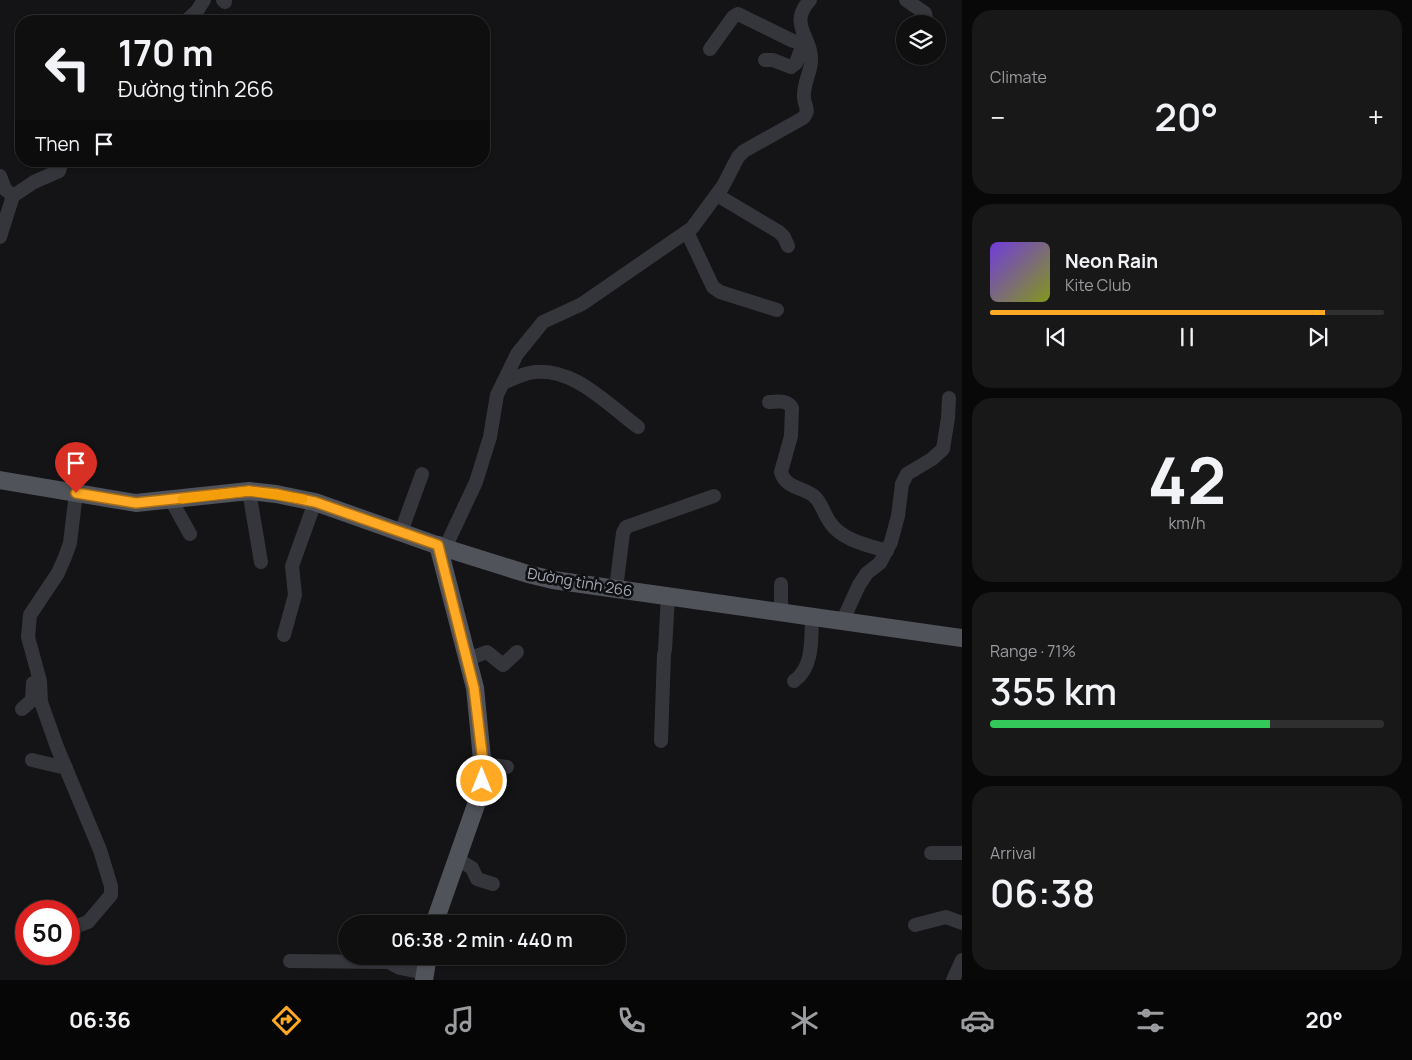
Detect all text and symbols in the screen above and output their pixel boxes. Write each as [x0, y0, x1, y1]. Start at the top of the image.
map controls [896, 15, 946, 65]
button: layers [896, 15, 946, 65]
text: 170 m [118, 29, 214, 77]
icon: left [35, 35, 100, 100]
text: Climate [990, 66, 1047, 88]
text: Đường tỉnh 266 [118, 74, 274, 104]
text: 20° [1155, 90, 1218, 142]
text: − [990, 98, 1005, 136]
text: + [1368, 98, 1384, 136]
icon: arrive [90, 130, 118, 158]
text: Then [35, 131, 80, 157]
text: Neon Rain [1065, 248, 1158, 274]
text: Kite Club [1065, 274, 1131, 296]
icon: previous [1042, 323, 1070, 351]
icon: pause [1173, 323, 1201, 351]
icon: next [1304, 323, 1332, 351]
text: 42 [1148, 435, 1226, 524]
pin [55, 442, 97, 493]
icon: arrive [62, 449, 90, 477]
text: km/h [1168, 512, 1206, 534]
street label: Đường tỉnh 266 [526, 562, 634, 602]
text: Range · 71% [990, 640, 1076, 662]
text: 355 km [990, 664, 1117, 716]
position arrow [455, 754, 507, 806]
text: Arrival [990, 842, 1036, 864]
text: 06:38 [990, 866, 1095, 918]
speed limit sign: 50 [15, 900, 80, 965]
text: 06:38 · 2 min · 440 m [391, 927, 573, 953]
icon: directions [269, 1003, 304, 1038]
icon: music [442, 1003, 477, 1038]
icon: phone [614, 1003, 649, 1038]
icon: climate [787, 1003, 822, 1038]
icon: car [960, 1003, 995, 1038]
icon: filters [1133, 1003, 1168, 1038]
text: 06:36 [69, 1005, 131, 1035]
text: 20° [1306, 1005, 1343, 1035]

